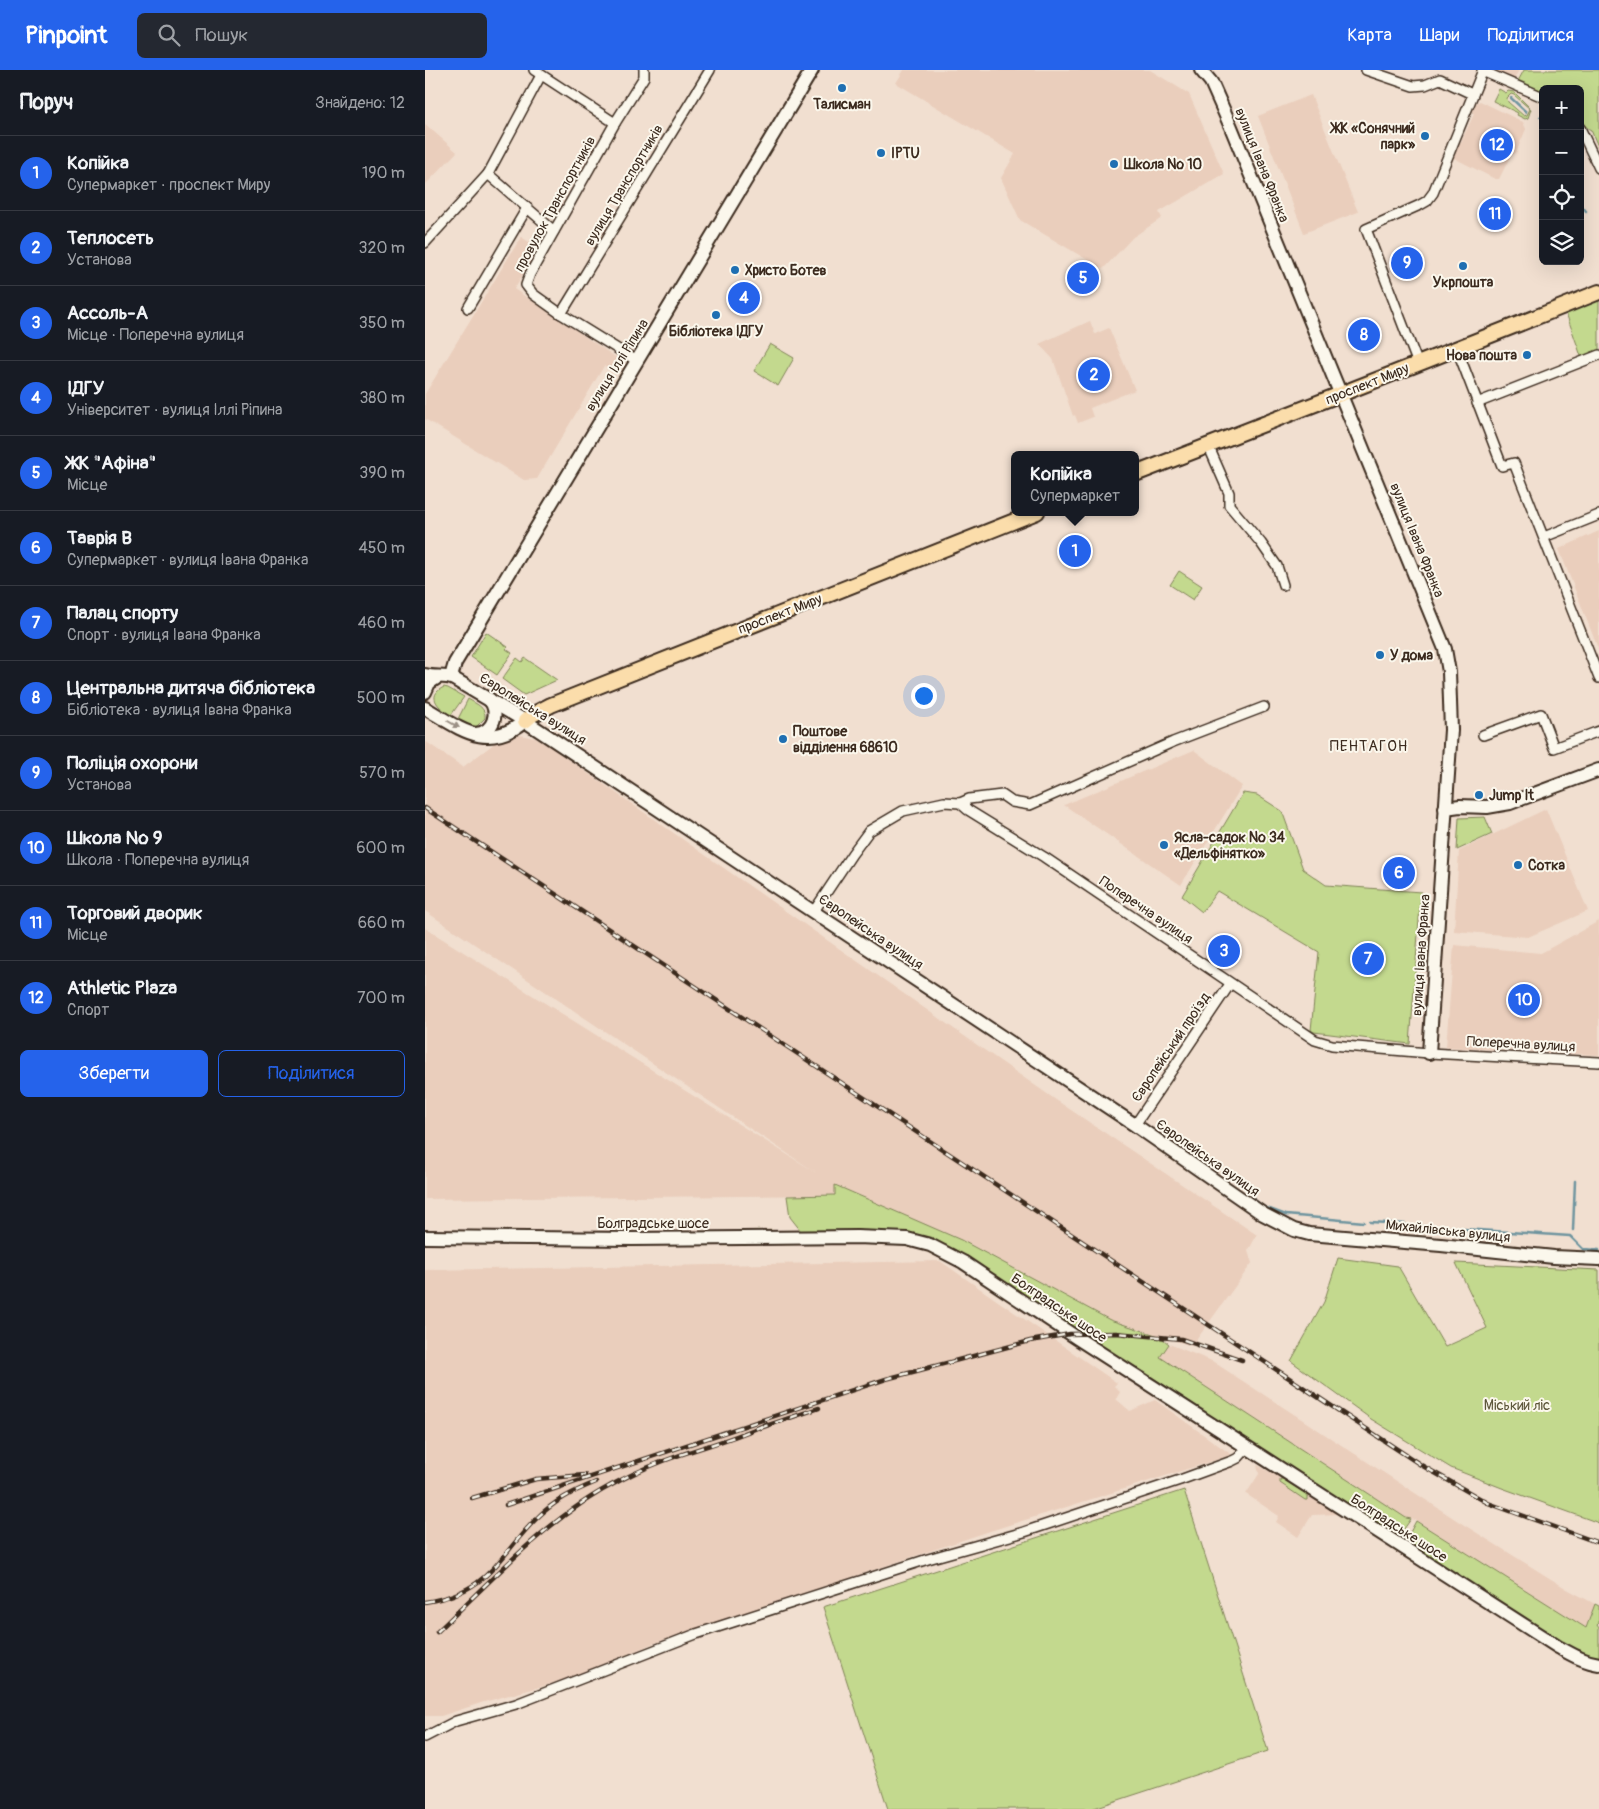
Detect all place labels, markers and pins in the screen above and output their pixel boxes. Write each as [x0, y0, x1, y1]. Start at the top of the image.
marker: Талисман [836, 82, 848, 94]
place label: Талисман [812, 96, 871, 113]
place label: ЖК «Сонячний парк» [1329, 120, 1416, 153]
pin: 12 [1481, 126, 1513, 164]
marker: ЖК «Сонячний парк» [1419, 130, 1431, 142]
place label: IPTU [891, 145, 920, 162]
marker: IPTU [875, 147, 887, 159]
place label: Школа № 10 [1123, 156, 1203, 173]
marker: Школа № 10 [1108, 158, 1120, 170]
pin: 11 [1479, 195, 1511, 233]
pin: 9 [1391, 244, 1423, 282]
pin: 5 [1067, 259, 1099, 297]
marker: Укрпошта [1457, 260, 1469, 272]
place label: Христо Ботев [745, 262, 827, 279]
marker: Христо Ботев [729, 264, 741, 276]
place label: Укрпошта [1433, 274, 1494, 291]
pin: 4 [728, 279, 760, 317]
marker: Бібліотека ІДГУ [710, 309, 722, 321]
pin: 8 [1348, 316, 1380, 354]
place label: Бібліотека ІДГУ [669, 323, 764, 340]
place label: Нова пошта [1446, 347, 1517, 364]
marker: Нова пошта [1521, 349, 1533, 361]
pin: 2 [1078, 356, 1110, 394]
pin: 1 [1059, 532, 1091, 570]
place label: У дома [1390, 647, 1434, 664]
marker: У дома [1374, 649, 1386, 661]
place label: Поштове відділення 68610 [793, 723, 898, 756]
marker: Поштове відділення 68610 [777, 733, 789, 745]
place label: Jump It [1489, 787, 1534, 804]
marker: Jump It [1473, 789, 1485, 801]
place label: Ясла-садок № 34 «Дельфінятко» [1174, 829, 1286, 862]
marker: Ясла-садок № 34 «Дельфінятко» [1158, 839, 1170, 851]
pin: 6 [1383, 854, 1415, 892]
place label: Сотка [1528, 857, 1565, 874]
marker: Сотка [1512, 859, 1524, 871]
pin: 3 [1208, 932, 1240, 970]
pin: 7 [1352, 940, 1384, 978]
pin: 10 [1508, 981, 1540, 1019]

